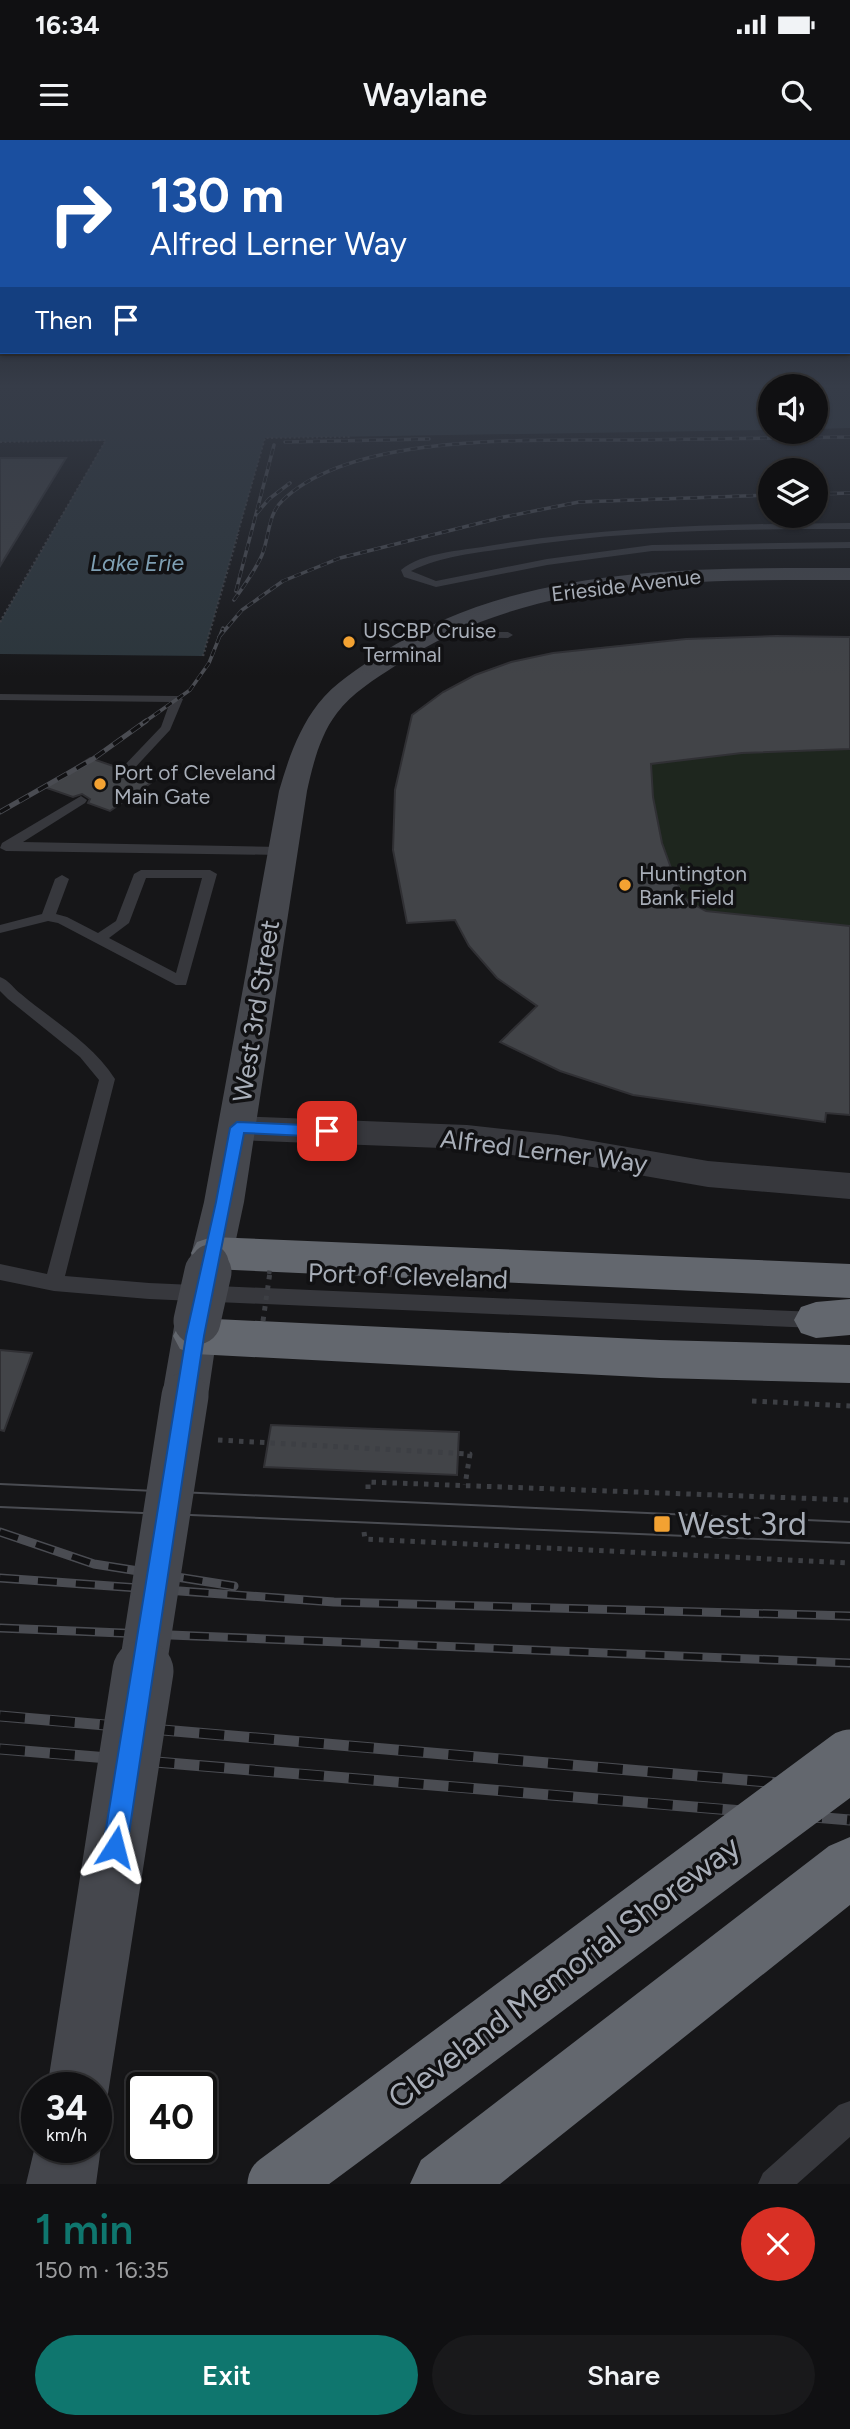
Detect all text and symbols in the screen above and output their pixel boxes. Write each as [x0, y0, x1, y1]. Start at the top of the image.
text: 16:34 [35, 9, 100, 41]
icon: menu [35, 76, 73, 114]
text: Waylane [363, 76, 487, 114]
icon: search [777, 76, 815, 114]
text: 130 m [150, 165, 284, 224]
icon: right [35, 168, 126, 259]
text: Alfred Lerner Way [150, 225, 407, 263]
icon: arrive [107, 301, 145, 339]
text: Then [35, 304, 93, 336]
map controls [758, 374, 828, 528]
button: sound [758, 374, 828, 444]
button: layers [758, 458, 828, 528]
water label: Lake Erie [90, 549, 184, 577]
street label: Erieside Avenue [550, 563, 702, 607]
place label: USCBP Cruise Terminal [363, 618, 496, 667]
marker: USCBP Cruise Terminal [341, 634, 357, 650]
place label: Port of Cleveland Main Gate [114, 760, 276, 809]
marker: Port of Cleveland Main Gate [92, 776, 108, 792]
place label: Huntington Bank Field [639, 861, 747, 910]
marker: Huntington Bank Field [617, 877, 633, 893]
street label: West 3rd Street [226, 918, 286, 1104]
pin [297, 1101, 357, 1161]
icon: arrive [308, 1112, 346, 1150]
street label: Alfred Lerner Way [439, 1122, 650, 1180]
street label: Port of Cleveland [307, 1257, 509, 1295]
place label: West 3rd [678, 1505, 807, 1543]
marker: West 3rd [652, 1514, 672, 1534]
position arrow [78, 1810, 152, 1884]
street label: Cleveland Memorial Shoreway [381, 1827, 747, 2117]
speed limit sign: 40 [126, 2072, 217, 2163]
text: 34 [46, 2087, 87, 2129]
text: km/h [46, 2124, 87, 2146]
text: 1 min [35, 2204, 133, 2255]
button: close [741, 2207, 815, 2281]
text: 150 m · 16:35 [35, 2256, 169, 2284]
button: Exit [35, 2335, 418, 2415]
button: Share [432, 2335, 815, 2415]

